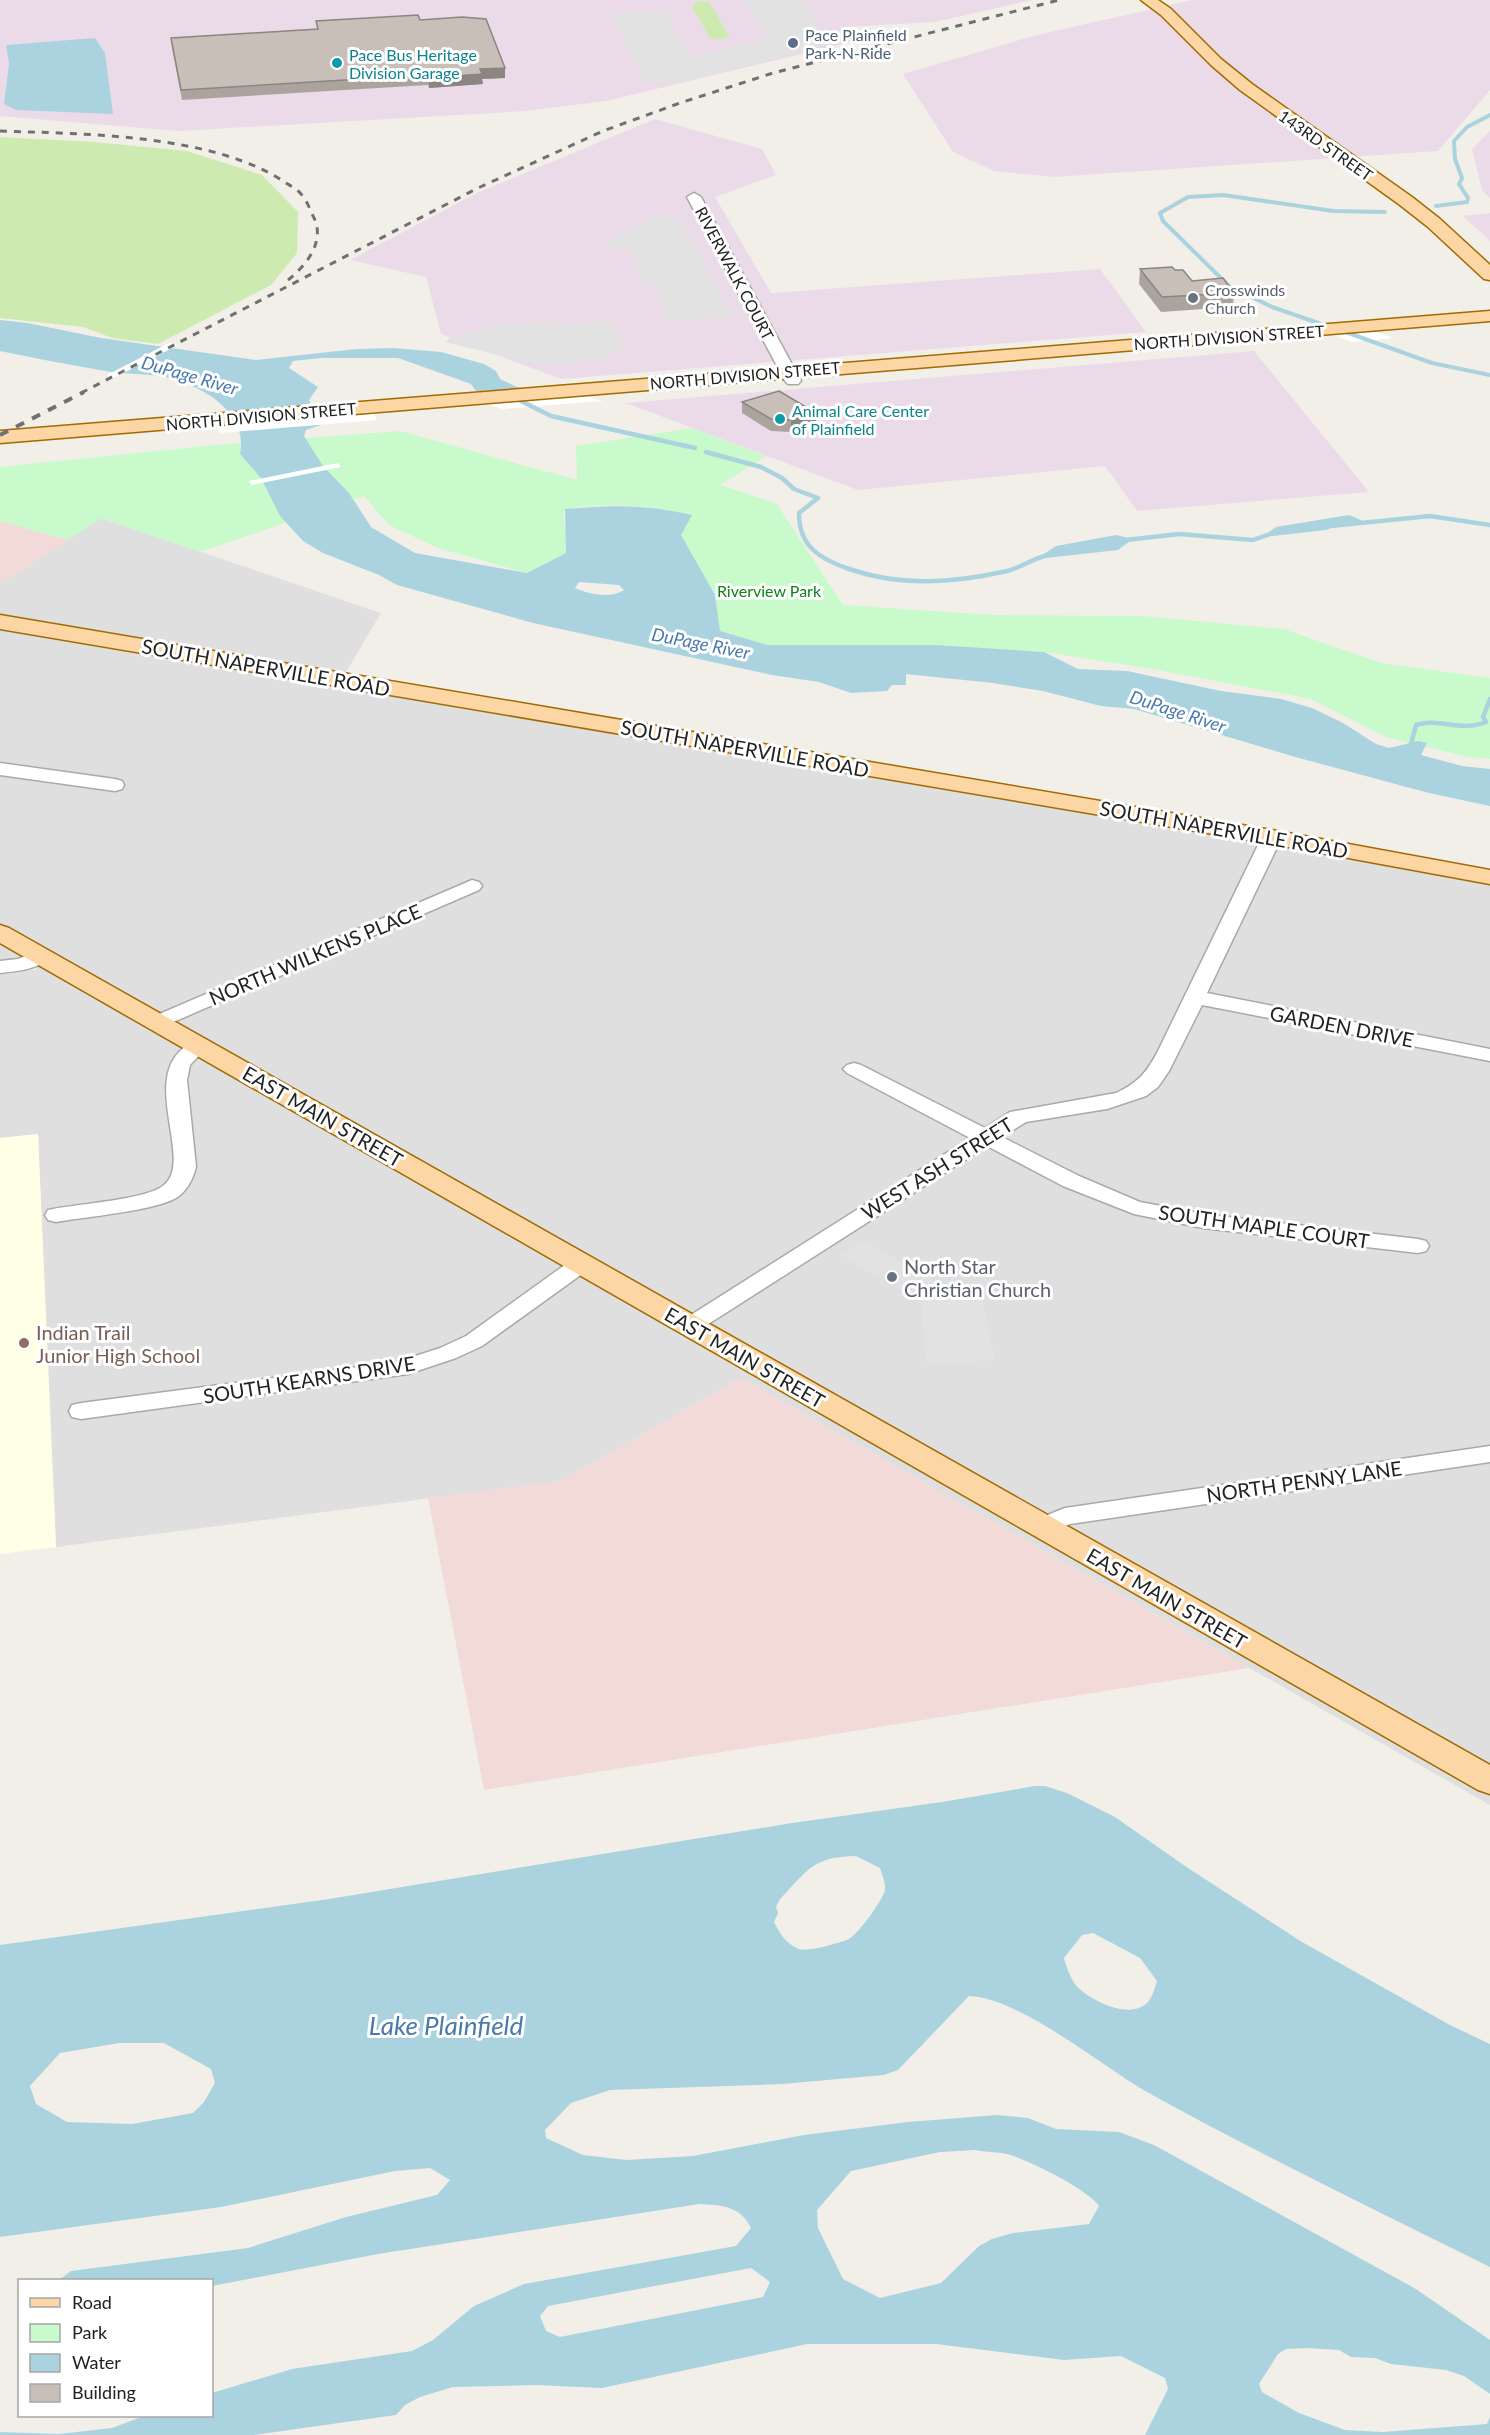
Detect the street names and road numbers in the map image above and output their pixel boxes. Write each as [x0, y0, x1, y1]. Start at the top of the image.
street label: 143RD STREET [1275, 106, 1377, 185]
street label: RIVERWALK COURT [692, 203, 778, 343]
street label: NORTH DIVISION STREET [1133, 321, 1325, 353]
street label: NORTH DIVISION STREET [649, 357, 841, 393]
street label: NORTH DIVISION STREET [165, 398, 357, 434]
street label: SOUTH NAPERVILLE ROAD [140, 633, 392, 701]
street label: SOUTH NAPERVILLE ROAD [619, 714, 871, 782]
street label: SOUTH NAPERVILLE ROAD [1098, 795, 1350, 863]
street label: NORTH WILKENS PLACE [205, 898, 425, 1010]
street label: GARDEN DRIVE [1268, 1000, 1416, 1052]
street label: EAST MAIN STREET [239, 1060, 407, 1172]
street label: WEST ASH STREET [857, 1112, 1017, 1224]
street label: SOUTH MAPLE COURT [1157, 1199, 1371, 1253]
street label: EAST MAIN STREET [661, 1301, 829, 1413]
street label: SOUTH KEARNS DRIVE [201, 1350, 417, 1408]
street label: NORTH PENNY LANE [1205, 1455, 1403, 1507]
street label: EAST MAIN STREET [1083, 1542, 1251, 1654]

